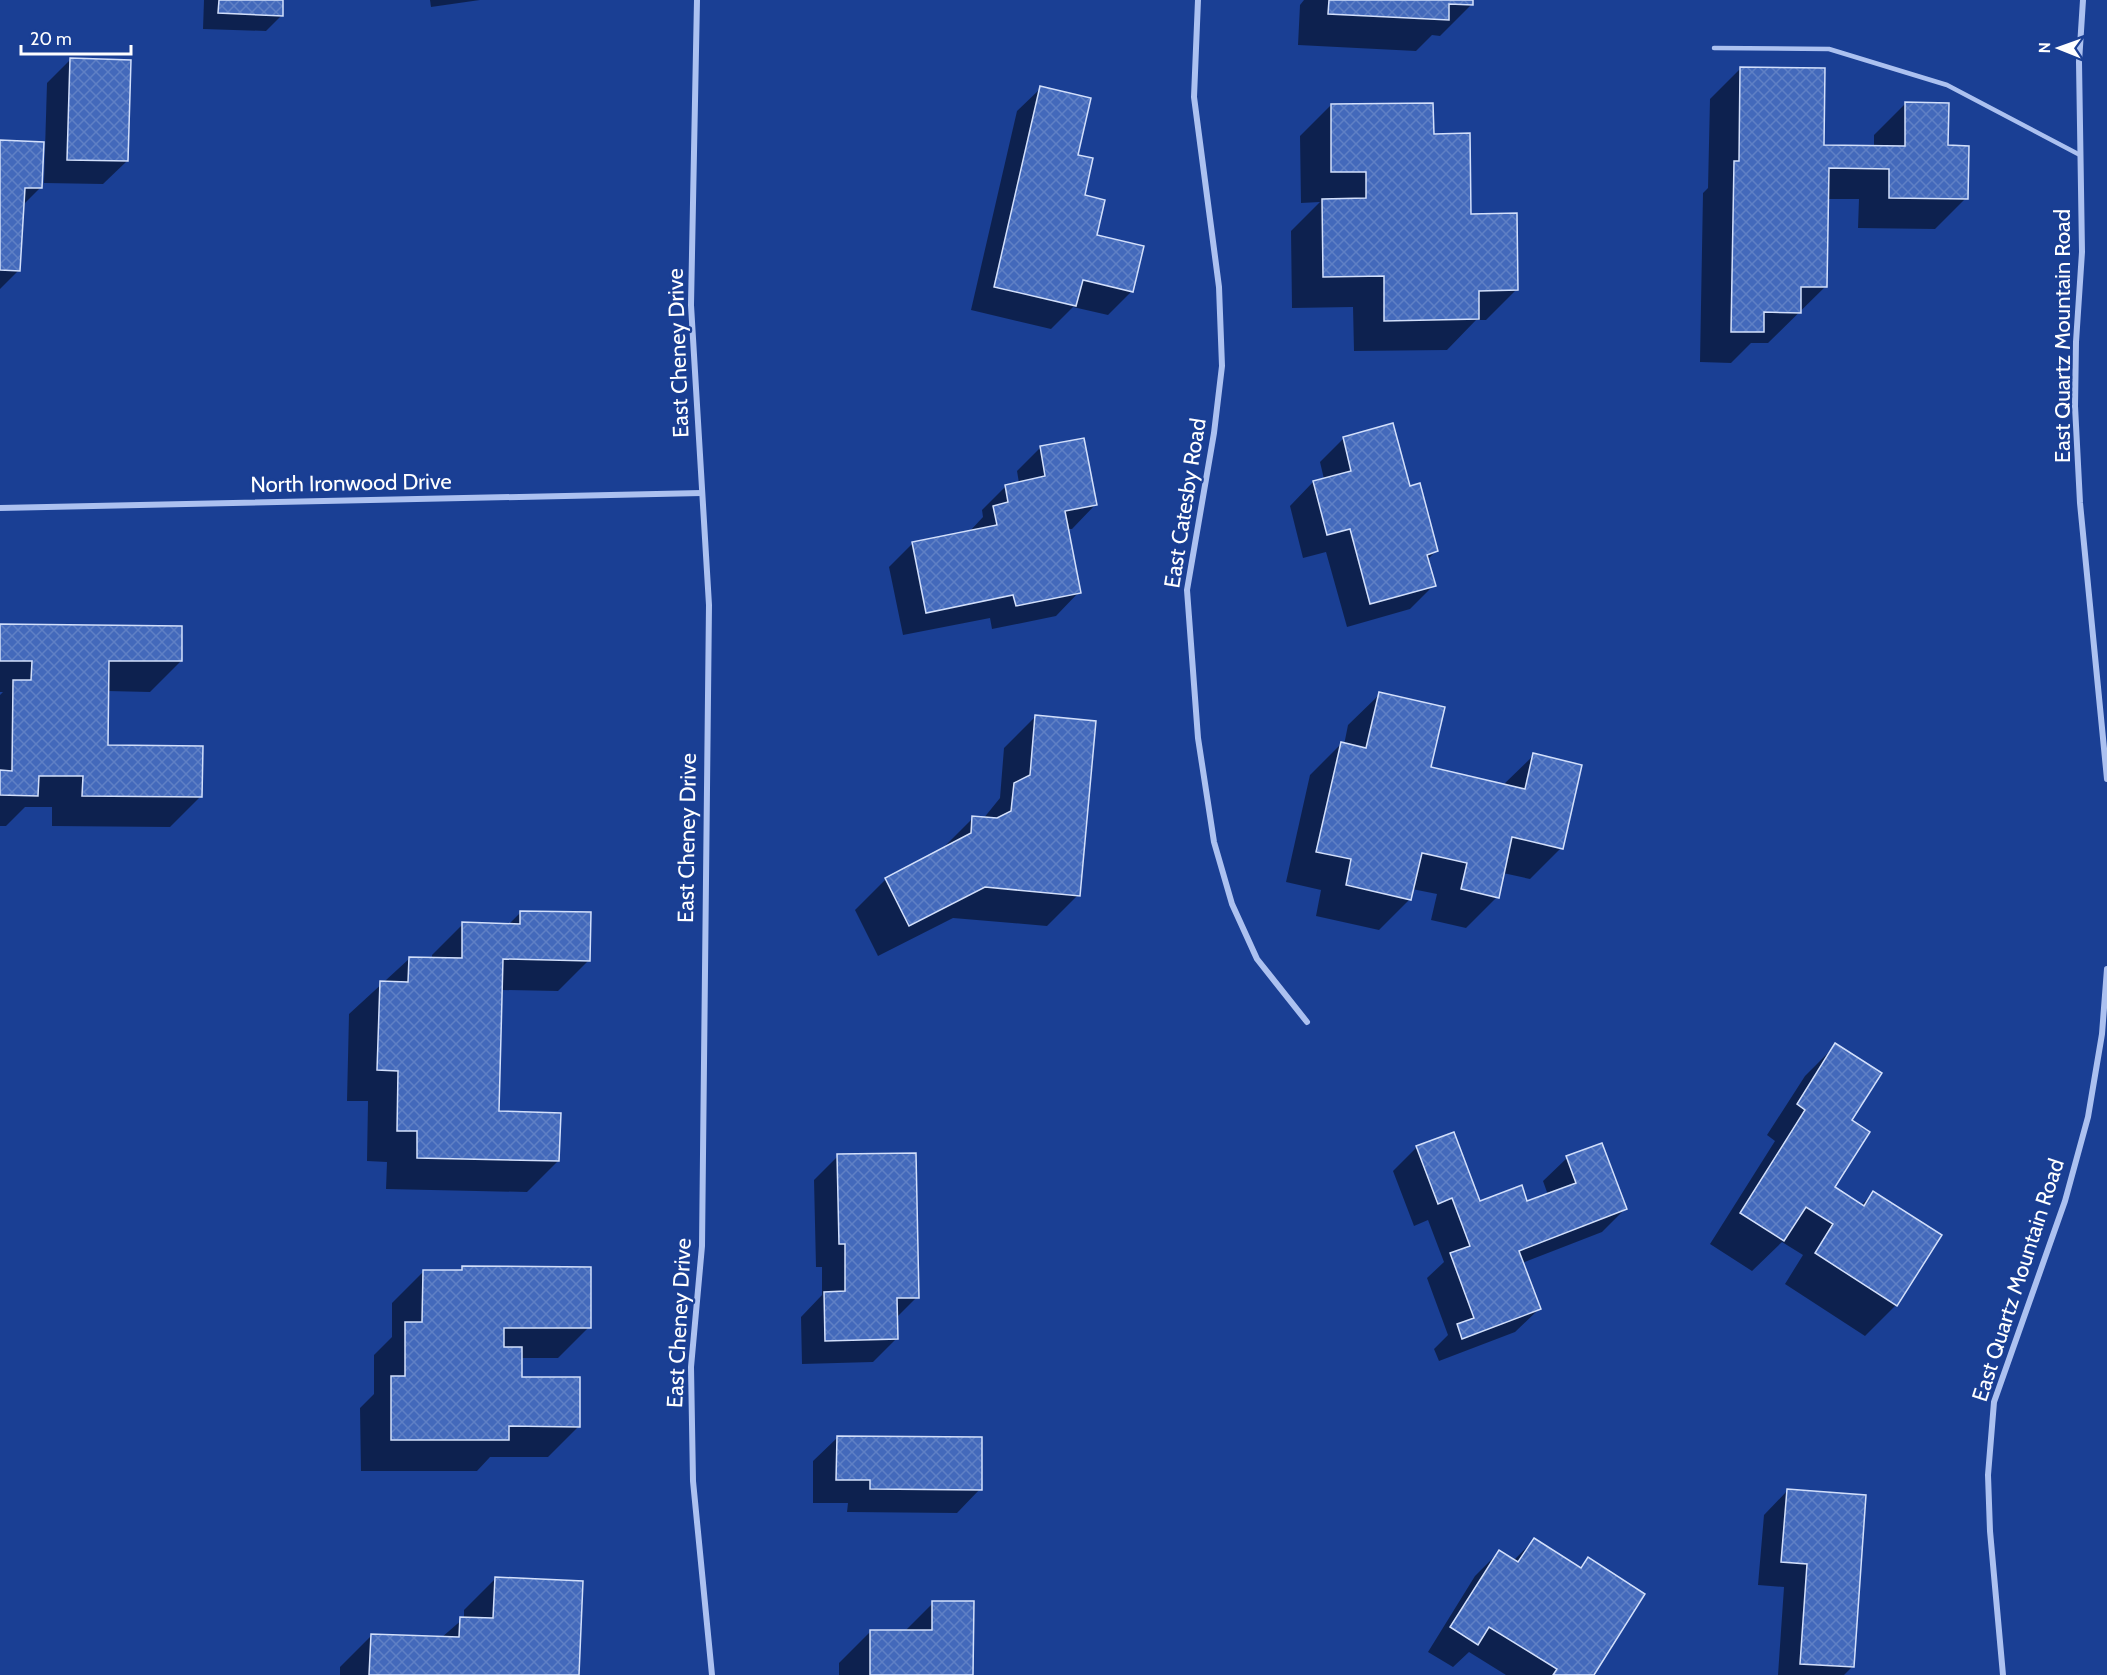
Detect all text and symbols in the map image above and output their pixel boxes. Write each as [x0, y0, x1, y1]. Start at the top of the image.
scale bar [21, 18, 130, 56]
north arrow [2029, 18, 2089, 78]
text: 20 m [30, 28, 72, 50]
text: N [2035, 42, 2054, 54]
street label: East Quartz Mountain Road [2049, 209, 2076, 463]
street label: East Cheney Drive [662, 268, 694, 438]
street label: East Catesby Road [1158, 416, 1212, 590]
street label: North Ironwood Drive [250, 468, 452, 498]
street label: East Cheney Drive [672, 753, 702, 923]
street label: East Quartz Mountain Road [1966, 1155, 2070, 1405]
street label: East Cheney Drive [661, 1237, 697, 1409]

